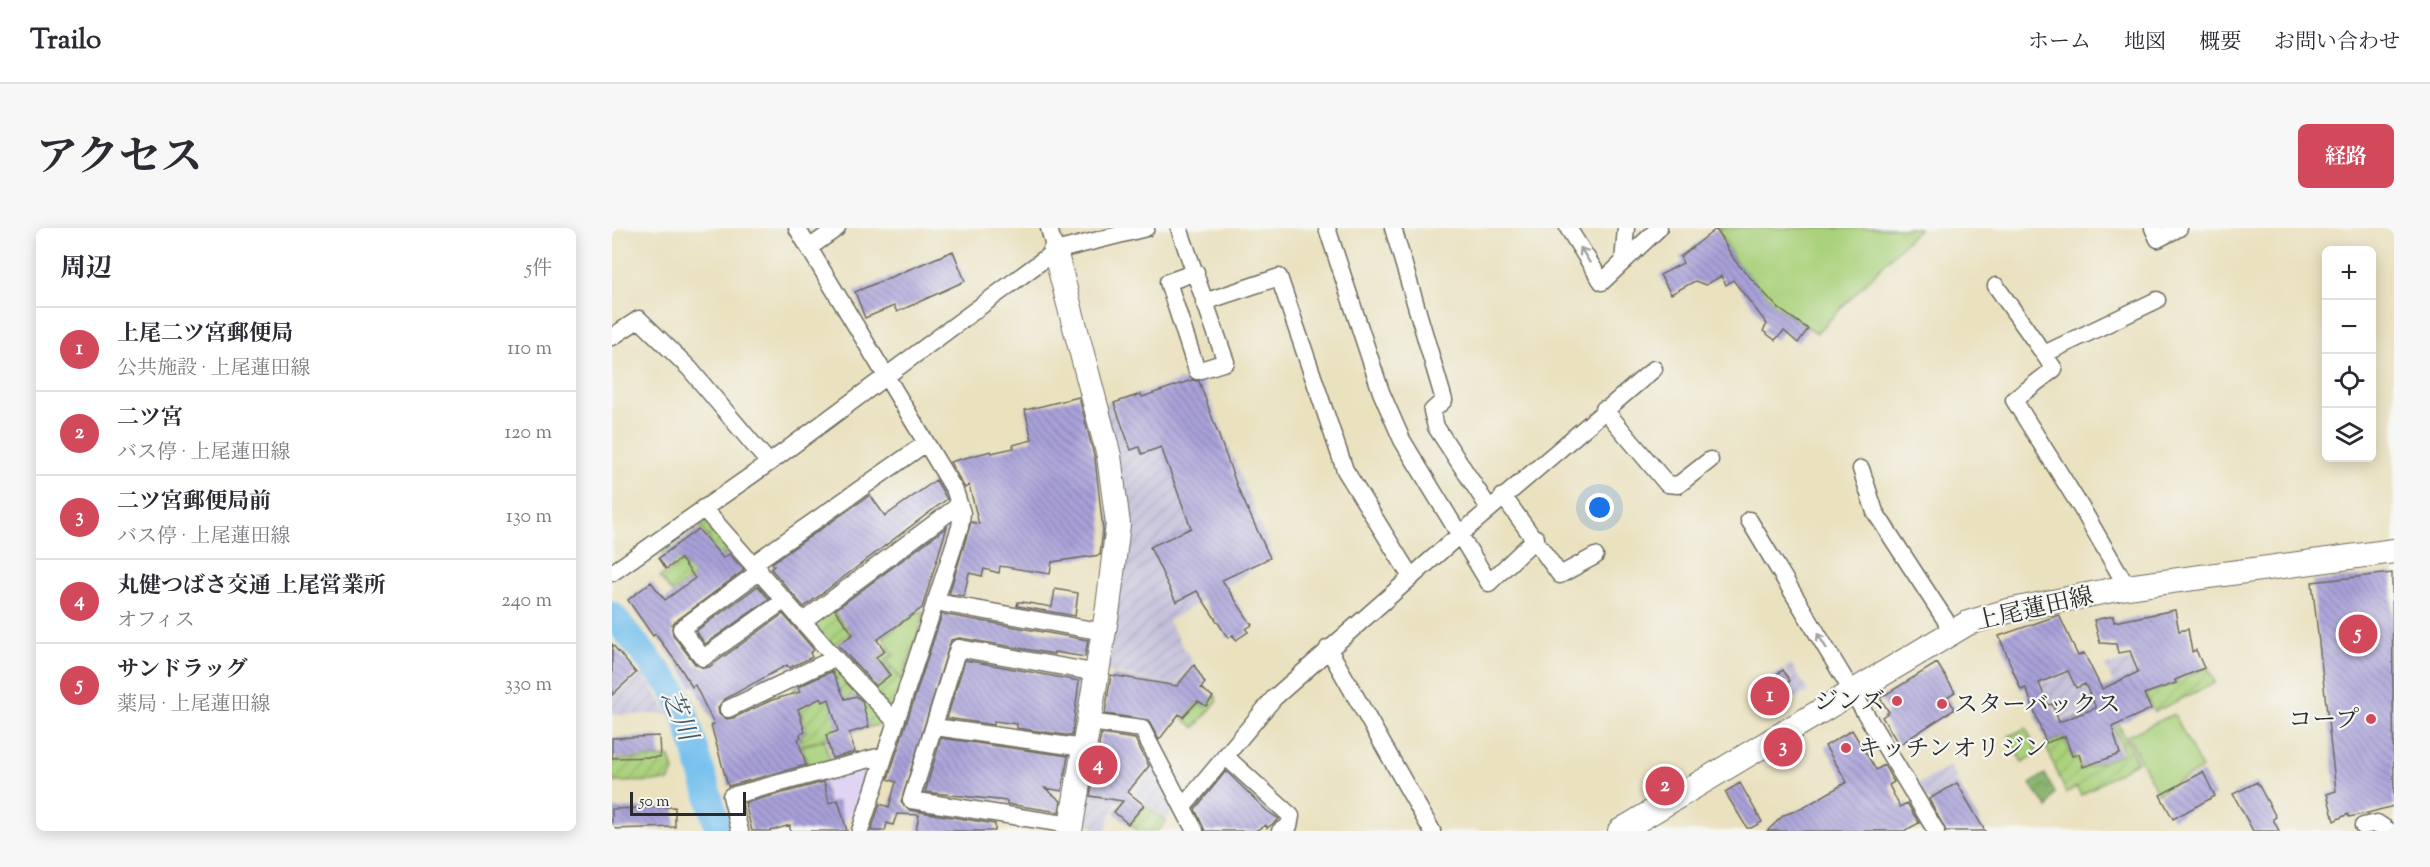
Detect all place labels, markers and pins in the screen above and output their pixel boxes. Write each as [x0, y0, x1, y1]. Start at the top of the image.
pin: 5 [2338, 612, 2378, 656]
pin: 1 [1750, 674, 1790, 718]
place label: ジンズ [1814, 686, 1885, 720]
place label: スターバックス [1954, 689, 2121, 723]
marker: ジンズ [1890, 694, 1904, 708]
marker: スターバックス [1935, 697, 1949, 711]
place label: コープ [2288, 704, 2359, 738]
marker: コープ [2364, 712, 2378, 726]
pin: 3 [1764, 724, 1802, 770]
place label: キッチンオリジン [1858, 733, 2048, 767]
marker: キッチンオリジン [1839, 741, 1853, 755]
pin: 4 [1078, 742, 1118, 788]
pin: 2 [1646, 764, 1684, 808]

